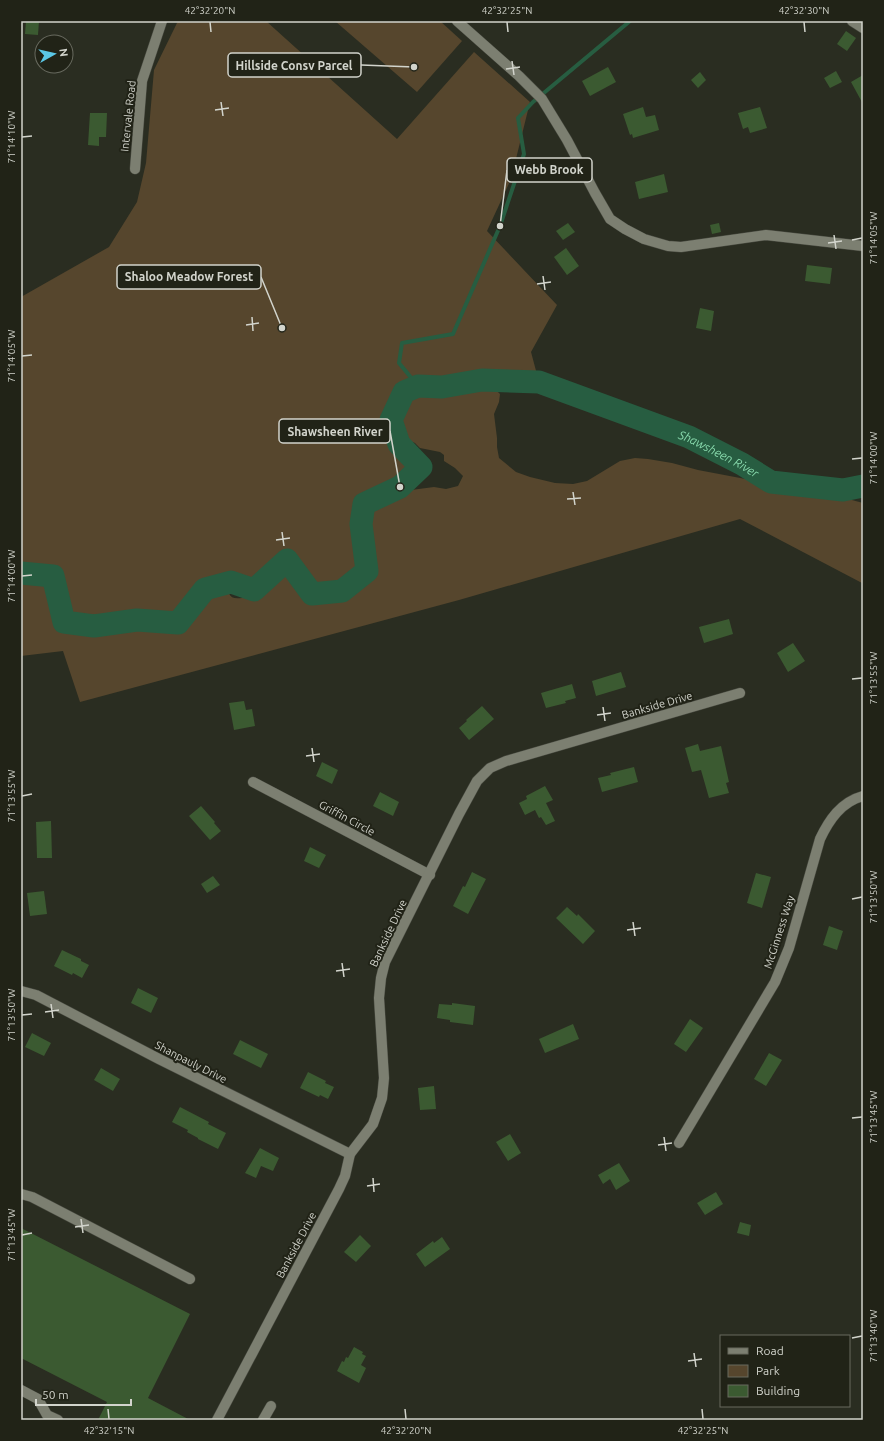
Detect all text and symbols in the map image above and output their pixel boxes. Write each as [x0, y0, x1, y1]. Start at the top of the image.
text: 42°32'20"N [185, 5, 235, 16]
text: 42°32'25"N [482, 5, 532, 16]
text: 42°32'30"N [779, 5, 829, 16]
north arrow [34, 34, 74, 74]
text: N [57, 48, 70, 58]
callout: Hillside Consv Parcel [228, 53, 361, 77]
text: Hillside Consv Parcel [236, 59, 353, 72]
street label: Intervale Road [118, 80, 138, 152]
text: 71°14'10"W [6, 111, 17, 163]
callout: Webb Brook [507, 158, 592, 182]
text: Webb Brook [514, 163, 584, 176]
text: 71°14'05"W [868, 212, 879, 264]
callout: Shaloo Meadow Forest [117, 265, 261, 289]
text: Shaloo Meadow Forest [125, 270, 253, 283]
text: 71°14'05"W [6, 330, 17, 382]
callout: Shawsheen River [279, 419, 390, 443]
text: Shawsheen River [287, 425, 383, 438]
water label: Shawsheen River [676, 427, 762, 480]
text: 71°14'00"W [868, 432, 879, 484]
text: 71°14'00"W [6, 550, 17, 602]
text: 71°13'55"W [868, 652, 879, 704]
street label: Bankside Drive [620, 689, 694, 721]
text: 71°13'55"W [6, 770, 17, 822]
street label: Griffin Circle [317, 798, 377, 838]
text: 71°13'50"W [868, 871, 879, 923]
street label: McGinness Way [762, 893, 797, 970]
street label: Bankside Drive [367, 897, 409, 969]
text: 71°13'50"W [6, 989, 17, 1041]
street label: Shanpauly Drive [153, 1039, 229, 1085]
text: 71°13'45"W [868, 1091, 879, 1143]
text: 71°13'45"W [6, 1209, 17, 1261]
street label: Bankside Drive [274, 1210, 318, 1280]
text: 71°13'40"W [868, 1310, 879, 1362]
legend [720, 1335, 850, 1407]
text: Road [756, 1344, 784, 1357]
text: Park [756, 1364, 780, 1377]
scale bar [36, 1381, 131, 1407]
text: Building [756, 1384, 800, 1397]
text: 50 m [42, 1388, 69, 1401]
text: 42°32'15"N [84, 1425, 134, 1436]
text: 42°32'20"N [381, 1425, 431, 1436]
text: 42°32'25"N [678, 1425, 728, 1436]

